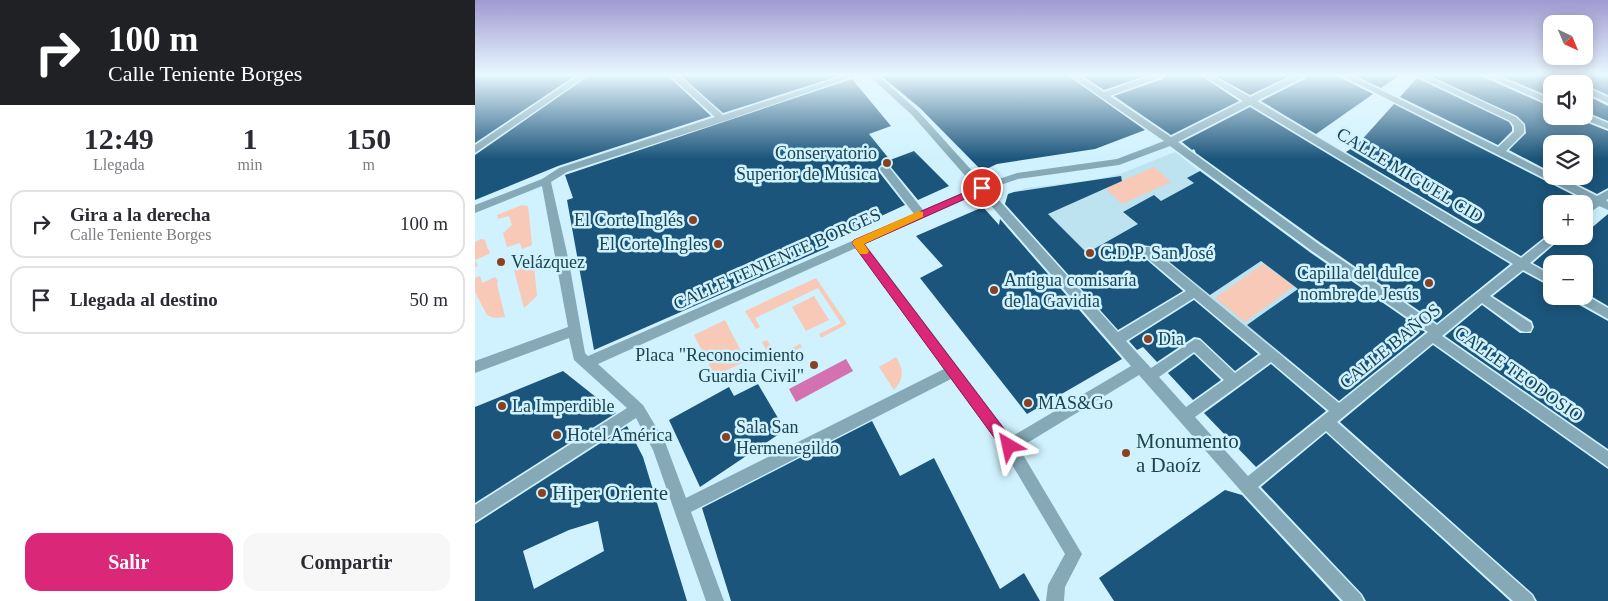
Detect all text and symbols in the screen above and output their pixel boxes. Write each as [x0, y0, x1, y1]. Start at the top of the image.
north arrow [1543, 15, 1593, 65]
map controls [1543, 15, 1593, 305]
icon: right [25, 20, 90, 85]
text: 100 m [108, 20, 198, 59]
text: Calle Teniente Borges [108, 61, 302, 86]
button: sound [1543, 75, 1593, 125]
text: 12:49 [84, 122, 154, 155]
text: 1 [242, 122, 257, 155]
text: 150 [346, 122, 391, 155]
street label: CALLE MIGUEL CID [1333, 123, 1487, 227]
button: layers [1543, 135, 1593, 185]
place label: Conservatorio Superior de Música [736, 143, 877, 184]
text: Llegada [93, 156, 145, 173]
text: min [238, 156, 262, 173]
text: m [362, 156, 375, 173]
marker: Conservatorio Superior de Música [881, 157, 893, 169]
pin [961, 167, 1003, 209]
icon: arrive [968, 174, 996, 202]
button: + [1543, 195, 1593, 245]
text: Gira a la derecha [70, 204, 211, 225]
street label: CALLE TENIENTE BORGES [670, 204, 884, 314]
icon: right [27, 210, 55, 238]
place label: El Corte Inglés [574, 210, 683, 230]
text: 100 m [400, 213, 448, 234]
marker: El Corte Inglés [687, 214, 699, 226]
text: Calle Teniente Borges [70, 226, 211, 243]
place label: El Corte Ingles [599, 234, 708, 254]
marker: El Corte Ingles [712, 238, 724, 250]
place label: C.D.P. San José [1100, 243, 1214, 263]
marker: C.D.P. San José [1084, 247, 1096, 259]
place label: Velázquez [511, 252, 585, 272]
button: − [1543, 255, 1593, 305]
marker: Velázquez [495, 256, 507, 268]
place label: Capilla del dulce nombre de Jesús [1297, 263, 1419, 304]
place label: Antigua comisaría de la Gavidia [1004, 270, 1136, 311]
marker: Capilla del dulce nombre de Jesús [1423, 277, 1435, 289]
marker: Antigua comisaría de la Gavidia [988, 284, 1000, 296]
icon: arrive [27, 286, 55, 314]
text: Llegada al destino [70, 289, 218, 310]
text: 50 m [409, 289, 448, 310]
street label: CALLE BAÑOS [1335, 299, 1444, 393]
street label: CALLE TEODOSIO [1451, 322, 1587, 426]
place label: Dia [1158, 329, 1184, 349]
marker: Dia [1142, 333, 1154, 345]
place label: Placa "Reconocimiento Guardia Civil" [635, 345, 804, 386]
marker: Placa "Reconocimiento Guardia Civil" [808, 359, 820, 371]
place label: MAS&Go [1038, 393, 1113, 413]
place label: La Imperdible [512, 396, 614, 416]
marker: MAS&Go [1022, 397, 1034, 409]
marker: La Imperdible [496, 400, 508, 412]
place label: Sala San Hermenegildo [736, 417, 839, 458]
position arrow [982, 419, 1034, 471]
place label: Hotel América [567, 425, 672, 445]
marker: Hotel América [551, 429, 563, 441]
place label: Monumento a Daoíz [1136, 429, 1239, 477]
marker: Sala San Hermenegildo [720, 431, 732, 443]
marker: Monumento a Daoíz [1120, 447, 1132, 459]
place label: Hiper Oriente [552, 481, 668, 505]
marker: Hiper Oriente [536, 487, 548, 499]
button: Salir [25, 533, 233, 591]
button: Compartir [243, 533, 450, 591]

